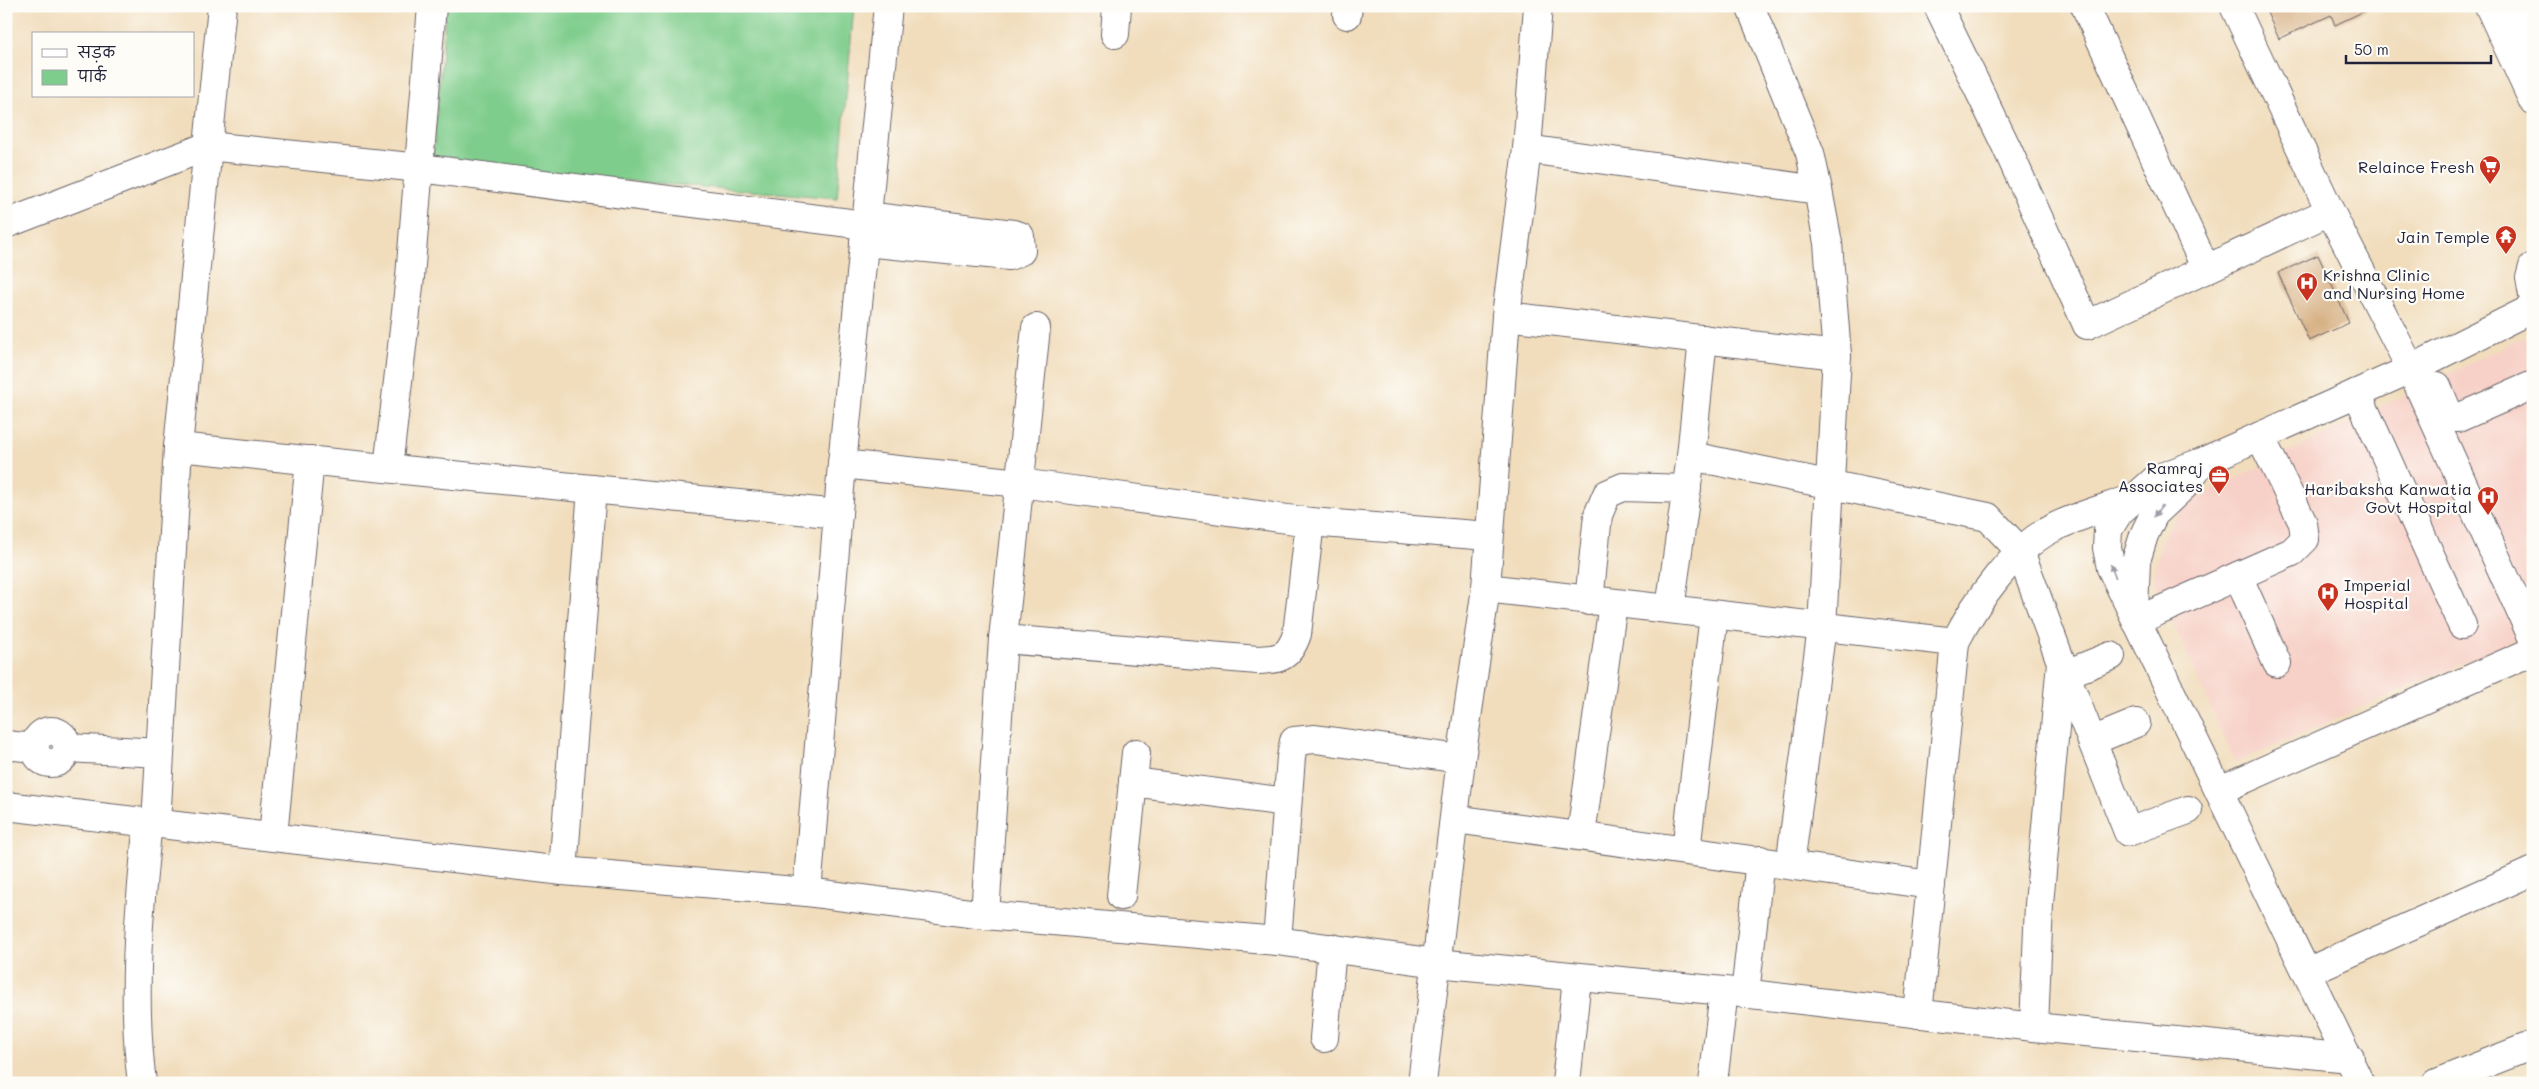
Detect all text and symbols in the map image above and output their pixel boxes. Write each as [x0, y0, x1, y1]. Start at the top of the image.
legend [32, 32, 195, 98]
scale bar [2346, 32, 2492, 64]
text: 50 m [2354, 39, 2389, 59]
text: सड़क [77, 42, 116, 63]
text: पार्क [77, 65, 108, 86]
supermarket icon: Relaince Fresh [2478, 154, 2502, 185]
place label: Relaince Fresh [2358, 156, 2474, 177]
temple icon: Jain Temple [2494, 224, 2518, 255]
place label: Jain Temple [2397, 226, 2490, 247]
place label: Krishna Clinic and Nursing Home [2323, 264, 2465, 303]
hospital icon: Krishna Clinic and Nursing Home [2295, 271, 2319, 302]
place label: Ramraj Associates [2118, 457, 2203, 496]
office icon: Ramraj Associates [2207, 464, 2231, 495]
place label: Haribaksha Kanwatia Govt Hospital [2304, 478, 2472, 517]
hospital icon: Haribaksha Kanwatia Govt Hospital [2476, 485, 2500, 516]
one-way arrow [2152, 504, 2163, 517]
one-way arrow [2109, 563, 2117, 578]
place label: Imperial Hospital [2344, 574, 2410, 613]
hospital icon: Imperial Hospital [2316, 581, 2340, 612]

